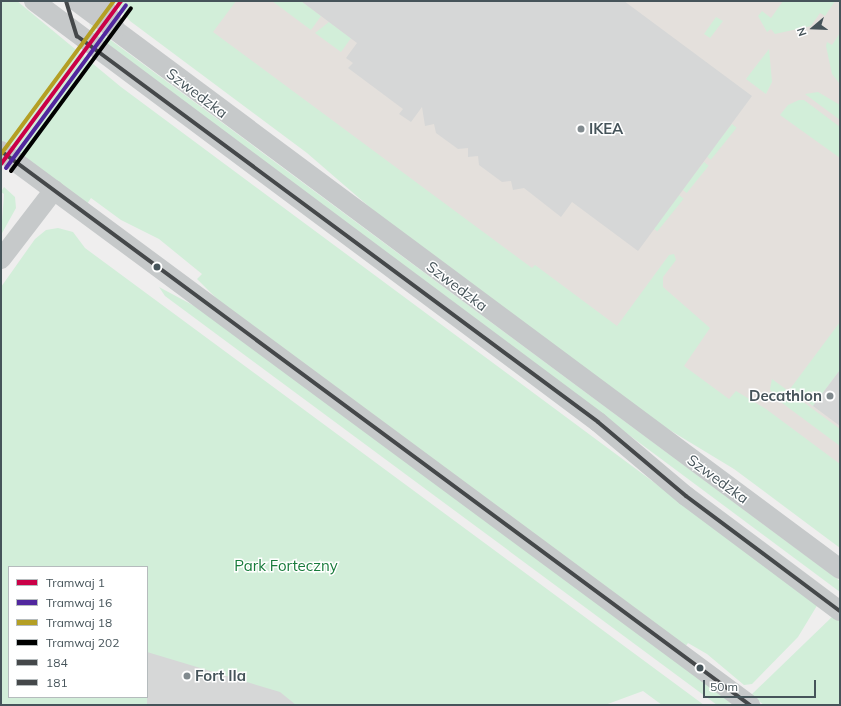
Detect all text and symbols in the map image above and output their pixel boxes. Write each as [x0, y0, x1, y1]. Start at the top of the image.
north arrow [793, 8, 833, 48]
text: N [794, 26, 810, 38]
street label: Szwedzka [163, 64, 231, 122]
place label: IKEA [589, 120, 623, 138]
marker: IKEA [576, 124, 586, 134]
street label: Szwedzka [423, 257, 491, 315]
unlabelled marker [152, 262, 162, 272]
place label: Decathlon [749, 387, 822, 405]
marker: Decathlon [825, 391, 835, 401]
street label: Szwedzka [684, 451, 752, 507]
park label: Park Forteczny [234, 557, 338, 575]
legend [8, 566, 148, 698]
text: Tramwaj 1 [46, 575, 105, 590]
text: Tramwaj 16 [46, 595, 112, 610]
text: Tramwaj 18 [46, 615, 112, 630]
text: Tramwaj 202 [46, 635, 119, 650]
text: 184 [46, 655, 68, 670]
unlabelled marker [695, 663, 705, 673]
place label: Fort IIa [195, 667, 246, 685]
marker: Fort IIa [182, 671, 192, 681]
scale bar [705, 672, 818, 698]
text: 181 [46, 675, 68, 690]
text: 50 m [710, 679, 738, 694]

